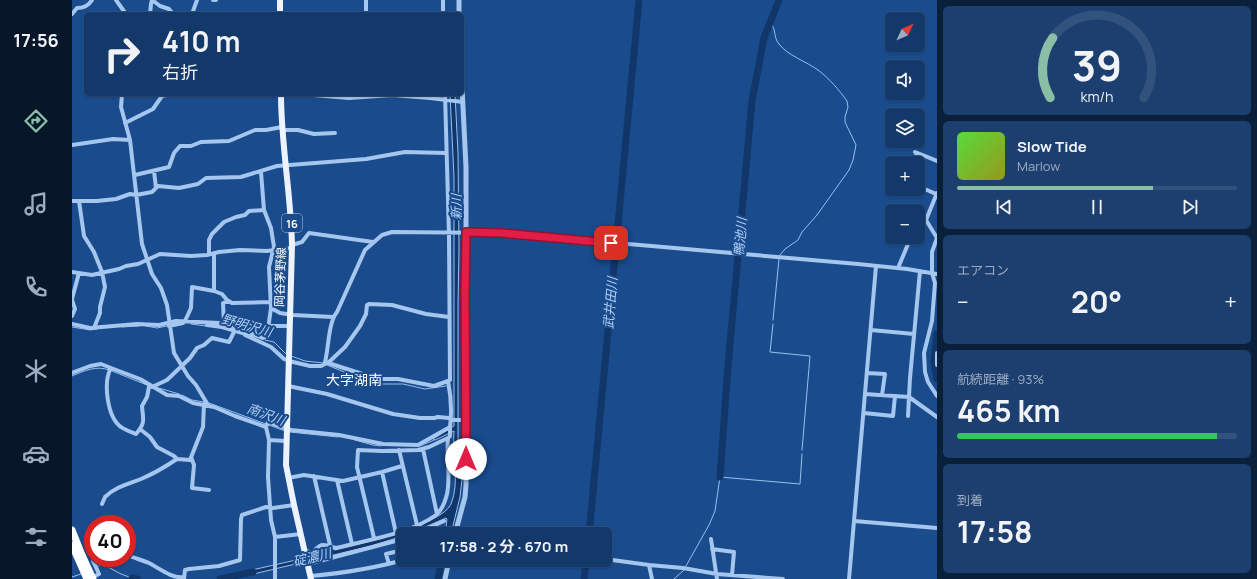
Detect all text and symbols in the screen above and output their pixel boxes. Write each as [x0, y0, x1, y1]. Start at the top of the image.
north arrow [885, 12, 925, 52]
map controls [885, 12, 925, 244]
text: 410 m [162, 22, 241, 60]
text: 17:56 [13, 28, 59, 52]
icon: right [96, 28, 148, 80]
text: 39 [1072, 37, 1122, 93]
text: 右折 [162, 60, 198, 84]
button: sound [885, 60, 925, 100]
text: km/h [1080, 87, 1114, 106]
icon: directions [22, 107, 50, 135]
button: layers [885, 108, 925, 148]
text: Slow Tide [1017, 136, 1087, 157]
button: + [885, 156, 925, 196]
text: Marlow [1017, 157, 1060, 175]
icon: music [22, 190, 50, 218]
water label: 新川 [447, 192, 465, 220]
icon: previous [993, 196, 1015, 218]
icon: pause [1086, 196, 1108, 218]
icon: next [1179, 196, 1201, 218]
button: − [885, 204, 925, 244]
road number: 16 [282, 214, 302, 232]
water label: 鴨池川 [729, 215, 751, 257]
pin [594, 226, 628, 260]
icon: arrive [600, 232, 622, 254]
street label: 岡谷茅野線 [270, 247, 290, 307]
text: エアコン [957, 261, 1009, 279]
icon: phone [22, 273, 50, 301]
water label: 武井田川 [599, 274, 621, 330]
text: 20° [1071, 281, 1122, 322]
text: − [957, 287, 969, 317]
text: + [1224, 287, 1237, 317]
water label: 野明沢川 [220, 309, 276, 341]
icon: climate [22, 357, 50, 385]
district label: 大字湖南 [326, 370, 382, 389]
text: 航続距離 · 93% [957, 370, 1044, 388]
text: 465 km [957, 390, 1061, 431]
water label: 南沢川 [245, 399, 289, 430]
position arrow [445, 438, 487, 480]
icon: car [22, 440, 50, 468]
text: 到着 [957, 491, 983, 509]
text: 17:58 [957, 511, 1032, 552]
speed limit sign: 40 [84, 515, 136, 567]
icon: filters [22, 523, 50, 551]
text: 17:58 · 2 分 · 670 m [440, 536, 568, 557]
water label: 碇濃川 [291, 543, 335, 570]

